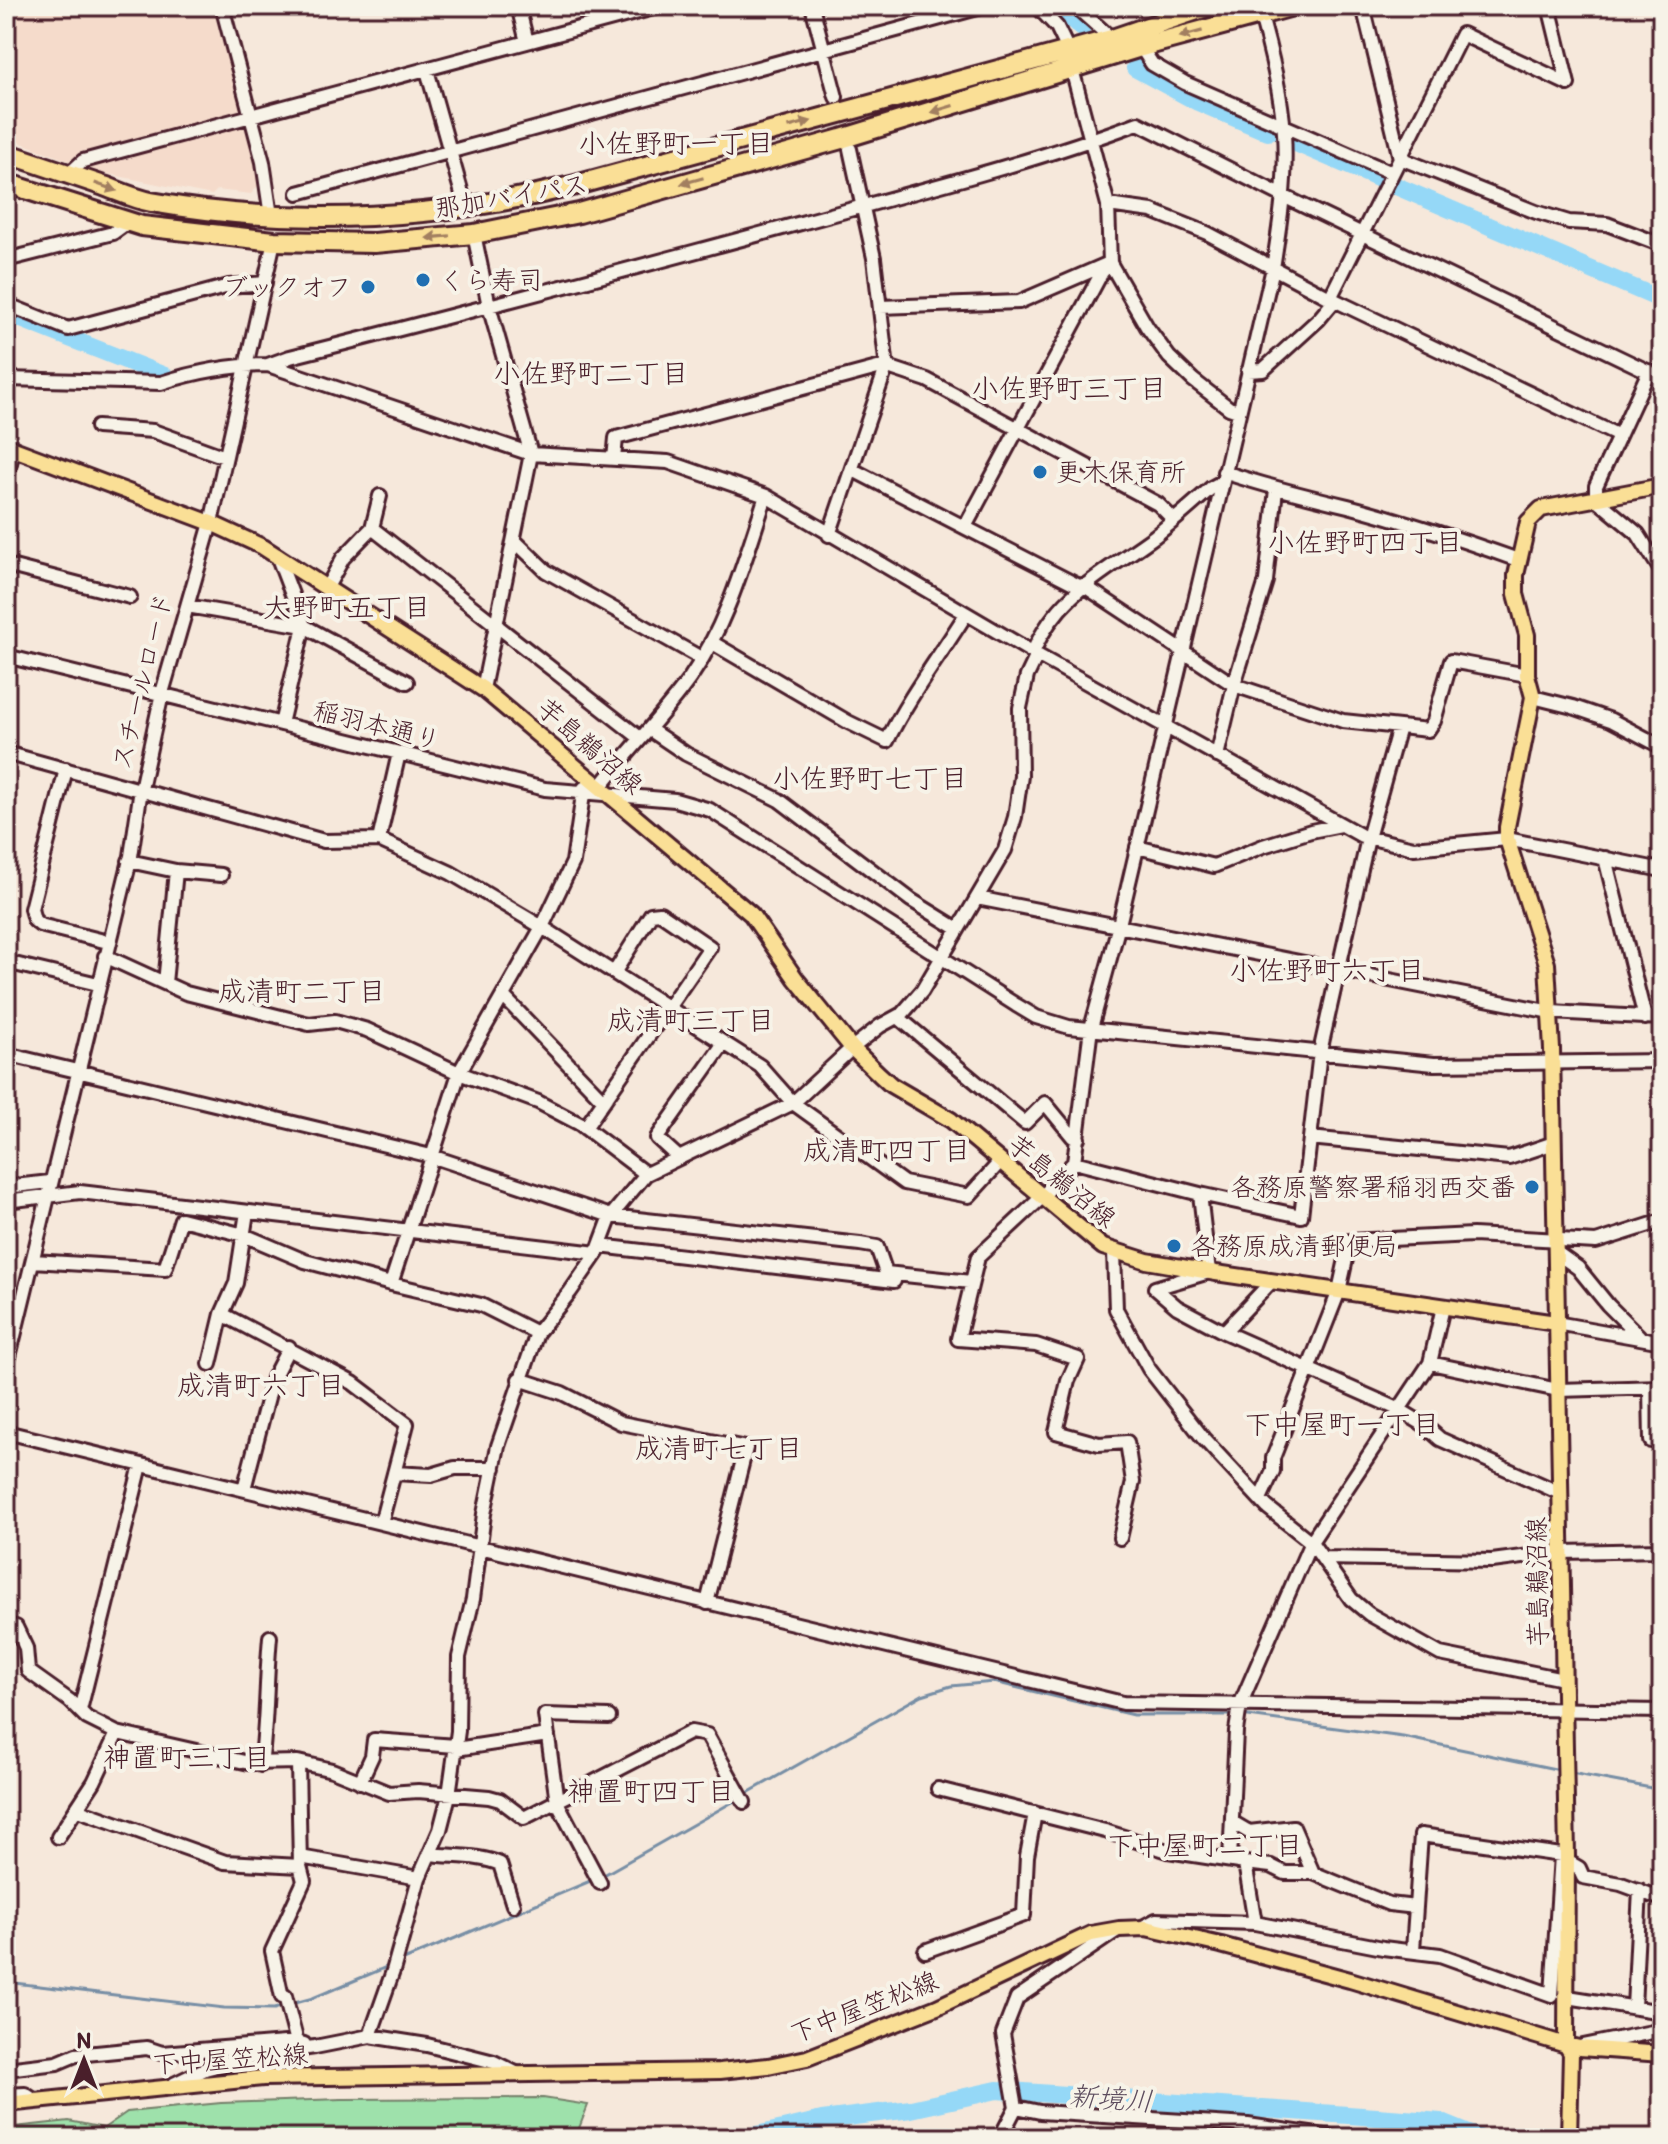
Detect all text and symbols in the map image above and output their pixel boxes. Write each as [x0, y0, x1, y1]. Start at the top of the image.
one-way arrow [1178, 29, 1203, 41]
one-way arrow [929, 103, 953, 116]
one-way arrow [788, 117, 812, 130]
district label: 小佐野町一丁目 [578, 126, 774, 160]
street label: 那加バイパス [432, 167, 590, 225]
one-way arrow [679, 175, 703, 188]
one-way arrow [95, 181, 119, 194]
one-way arrow [426, 231, 451, 244]
place label: くら寿司 [439, 264, 543, 296]
place label: ブックオフ [222, 271, 352, 303]
marker: くら寿司 [414, 271, 432, 289]
marker: ブックオフ [359, 278, 377, 296]
district label: 小佐野町二丁目 [493, 356, 689, 390]
district label: 小佐野町三丁目 [971, 371, 1167, 405]
place label: 更木保育所 [1056, 456, 1186, 488]
marker: 更木保育所 [1031, 463, 1049, 481]
district label: 小佐野町四丁目 [1267, 525, 1463, 559]
street label: スチールロード [105, 589, 179, 773]
district label: 大野町五丁目 [263, 590, 431, 624]
street label: 芋島鵜沼線 [530, 691, 650, 801]
street label: 稲羽本通り [310, 694, 444, 756]
district label: 小佐野町七丁目 [772, 761, 968, 795]
district label: 小佐野町六丁目 [1229, 953, 1425, 987]
district label: 成清町二丁目 [218, 974, 386, 1008]
district label: 成清町三丁目 [607, 1003, 775, 1037]
street label: 芋島鵜沼線 [1001, 1128, 1123, 1234]
district label: 成清町四丁目 [803, 1133, 971, 1167]
place label: 各務原警察署稲羽西交番 [1230, 1171, 1516, 1203]
marker: 各務原警察署稲羽西交番 [1523, 1178, 1541, 1196]
place label: 各務原成清郵便局 [1190, 1230, 1398, 1262]
marker: 各務原成清郵便局 [1165, 1237, 1183, 1255]
district label: 成清町六丁目 [177, 1368, 345, 1402]
district label: 下中屋町一丁目 [1244, 1407, 1440, 1441]
district label: 成清町七丁目 [635, 1431, 803, 1465]
street label: 芋島鵜沼線 [1520, 1517, 1554, 1647]
district label: 神置町三丁目 [103, 1740, 271, 1774]
district label: 神置町四丁目 [567, 1774, 735, 1808]
district label: 下中屋町二丁目 [1107, 1828, 1303, 1862]
street label: 下中屋笠松線 [785, 1964, 943, 2050]
north arrow [44, 2020, 124, 2100]
text: N [77, 2027, 91, 2054]
street label: 下中屋笠松線 [151, 2038, 309, 2080]
water label: 新境川 [1068, 2078, 1154, 2118]

